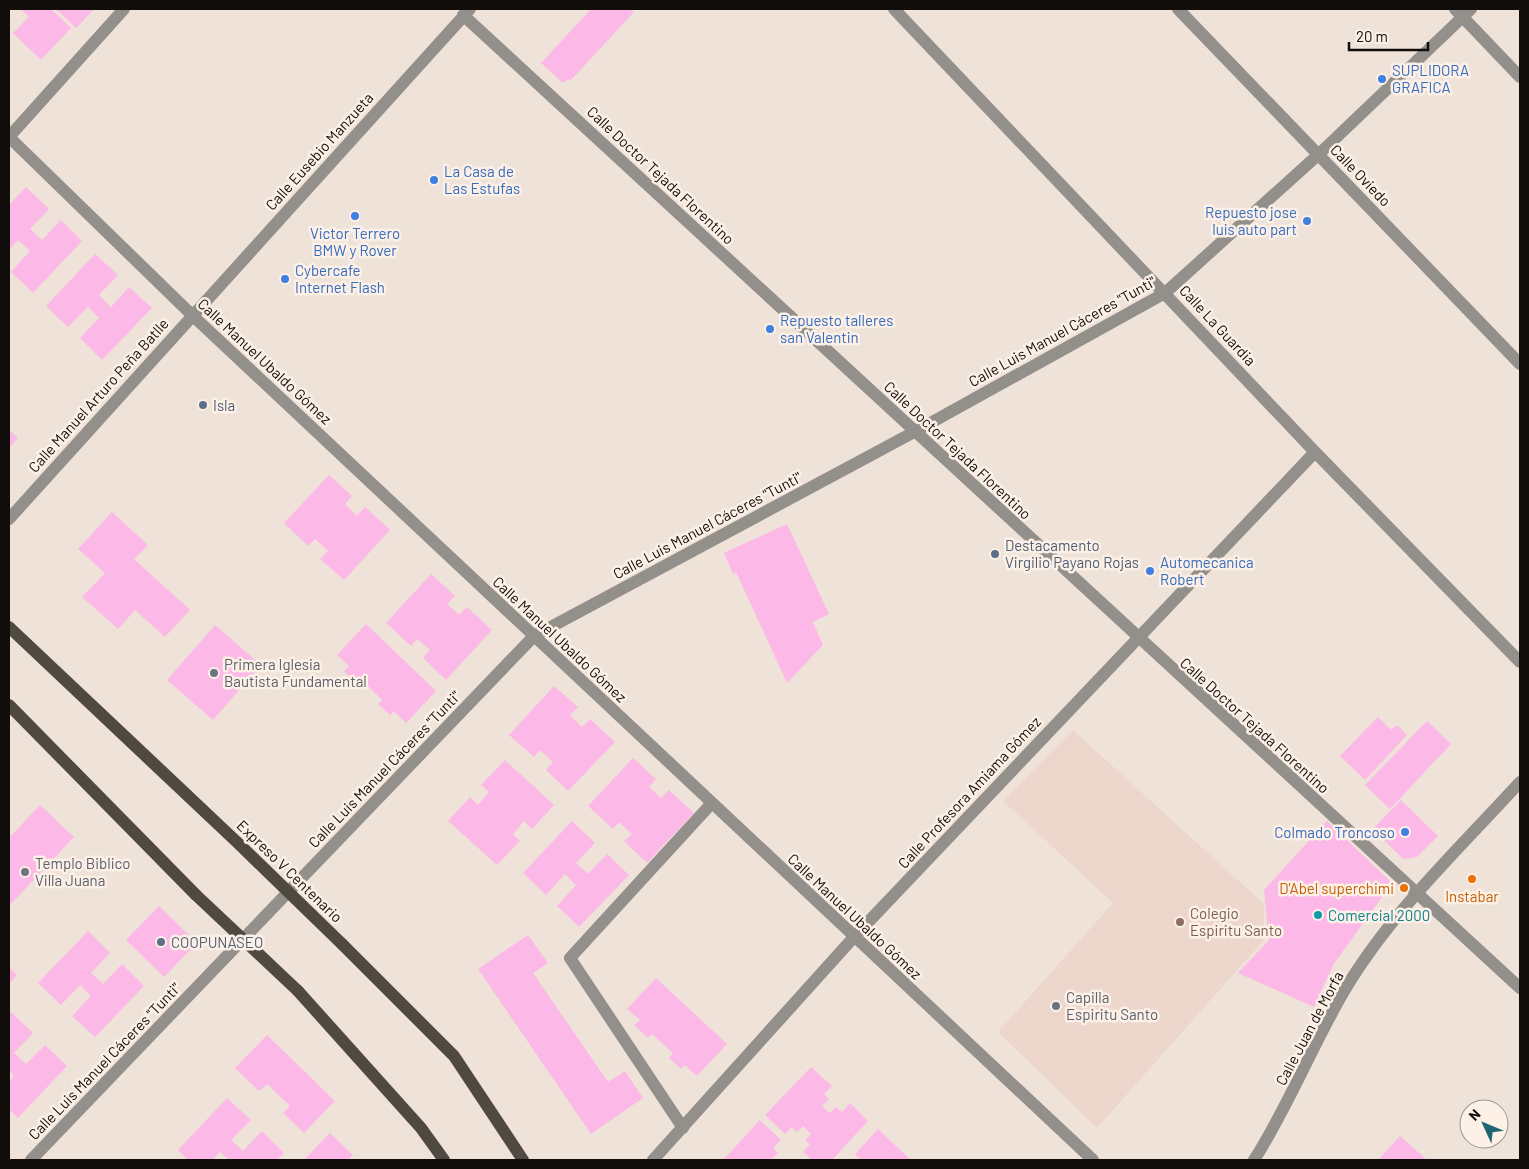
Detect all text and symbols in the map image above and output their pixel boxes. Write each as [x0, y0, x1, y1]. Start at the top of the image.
scale bar [1349, 20, 1428, 52]
text: 20 m [1356, 27, 1388, 45]
place label: SUPLIDORA GRAFICA [1392, 61, 1469, 96]
marker: SUPLIDORA GRAFICA [1376, 73, 1388, 85]
street label: Calle Eusebio Manzueta [261, 88, 377, 214]
street label: Calle Doctor Tejada Florentino [584, 102, 738, 248]
street label: Calle Oviedo [1327, 140, 1395, 210]
place label: La Casa de Las Estufas [444, 162, 520, 197]
marker: La Casa de Las Estufas [428, 174, 440, 186]
place label: Repuesto jose luis auto part [1205, 203, 1297, 238]
marker: Victor Terrero BMW y Rover [349, 210, 361, 222]
marker: Repuesto jose luis auto part [1301, 215, 1313, 227]
place label: Victor Terrero BMW y Rover [310, 224, 400, 259]
place label: Cybercafe Internet Flash [295, 261, 385, 296]
street label: Calle Luis Manuel Cáceres "Tunti" [965, 272, 1159, 390]
marker: Cybercafe Internet Flash [279, 273, 291, 285]
street label: Calle La Guardia [1176, 281, 1260, 369]
street label: Calle Manuel Ubaldo Gómez [194, 294, 336, 428]
place label: Repuesto talleres san Valentin [780, 311, 893, 346]
street label: Calle Manuel Arturo Peña Batlle [24, 314, 172, 476]
marker: Repuesto talleres san Valentin [764, 323, 776, 335]
street label: Calle Doctor Tejada Florentino [881, 377, 1035, 523]
place label: Isla [213, 396, 235, 414]
marker: Isla [197, 399, 209, 411]
street label: Calle Luis Manuel Cáceres "Tunti" [610, 467, 804, 582]
place label: Destacamento Virgilio Payano Rojas [1005, 536, 1139, 571]
marker: Destacamento Virgilio Payano Rojas [989, 548, 1001, 560]
place label: Automecanica Robert [1160, 553, 1254, 588]
marker: Automecanica Robert [1144, 565, 1156, 577]
street label: Calle Manuel Ubaldo Gómez [489, 572, 631, 706]
street label: Calle Doctor Tejada Florentino [1177, 653, 1333, 797]
place label: Primera Iglesia Bautista Fundamental [224, 655, 367, 690]
marker: Primera Iglesia Bautista Fundamental [208, 667, 220, 679]
street label: Calle Luis Manuel Cáceres "Tunti" [304, 687, 464, 851]
street label: Calle Profesora Amiama Gómez [894, 712, 1044, 872]
street label: Expreso V Centenario [234, 816, 346, 926]
place label: Colmado Troncoso [1274, 823, 1395, 841]
marker: Colmado Troncoso [1399, 826, 1411, 838]
street label: Calle Manuel Ubaldo Gómez [784, 849, 926, 983]
place label: Templo Biblico Villa Juana [35, 854, 130, 889]
marker: Templo Biblico Villa Juana [19, 866, 31, 878]
marker: Instabar [1466, 873, 1478, 885]
place label: D'Abel superchimi [1279, 879, 1394, 897]
marker: D'Abel superchimi [1398, 882, 1410, 894]
place label: Instabar [1445, 887, 1499, 905]
place label: Colegio Espiritu Santo [1190, 904, 1282, 939]
place label: Comercial 2000 [1328, 906, 1430, 924]
marker: Comercial 2000 [1312, 909, 1324, 921]
marker: Colegio Espiritu Santo [1174, 916, 1186, 928]
place label: COOPUNASEO [171, 933, 263, 951]
marker: COOPUNASEO [155, 936, 167, 948]
street label: Calle Juan de Morfa [1271, 968, 1347, 1088]
street label: Calle Luis Manuel Cáceres "Tunti" [24, 979, 184, 1143]
place label: Capilla Espiritu Santo [1066, 988, 1158, 1023]
marker: Capilla Espiritu Santo [1050, 1000, 1062, 1012]
north arrow [1459, 1099, 1509, 1149]
text: N [1465, 1105, 1484, 1124]

